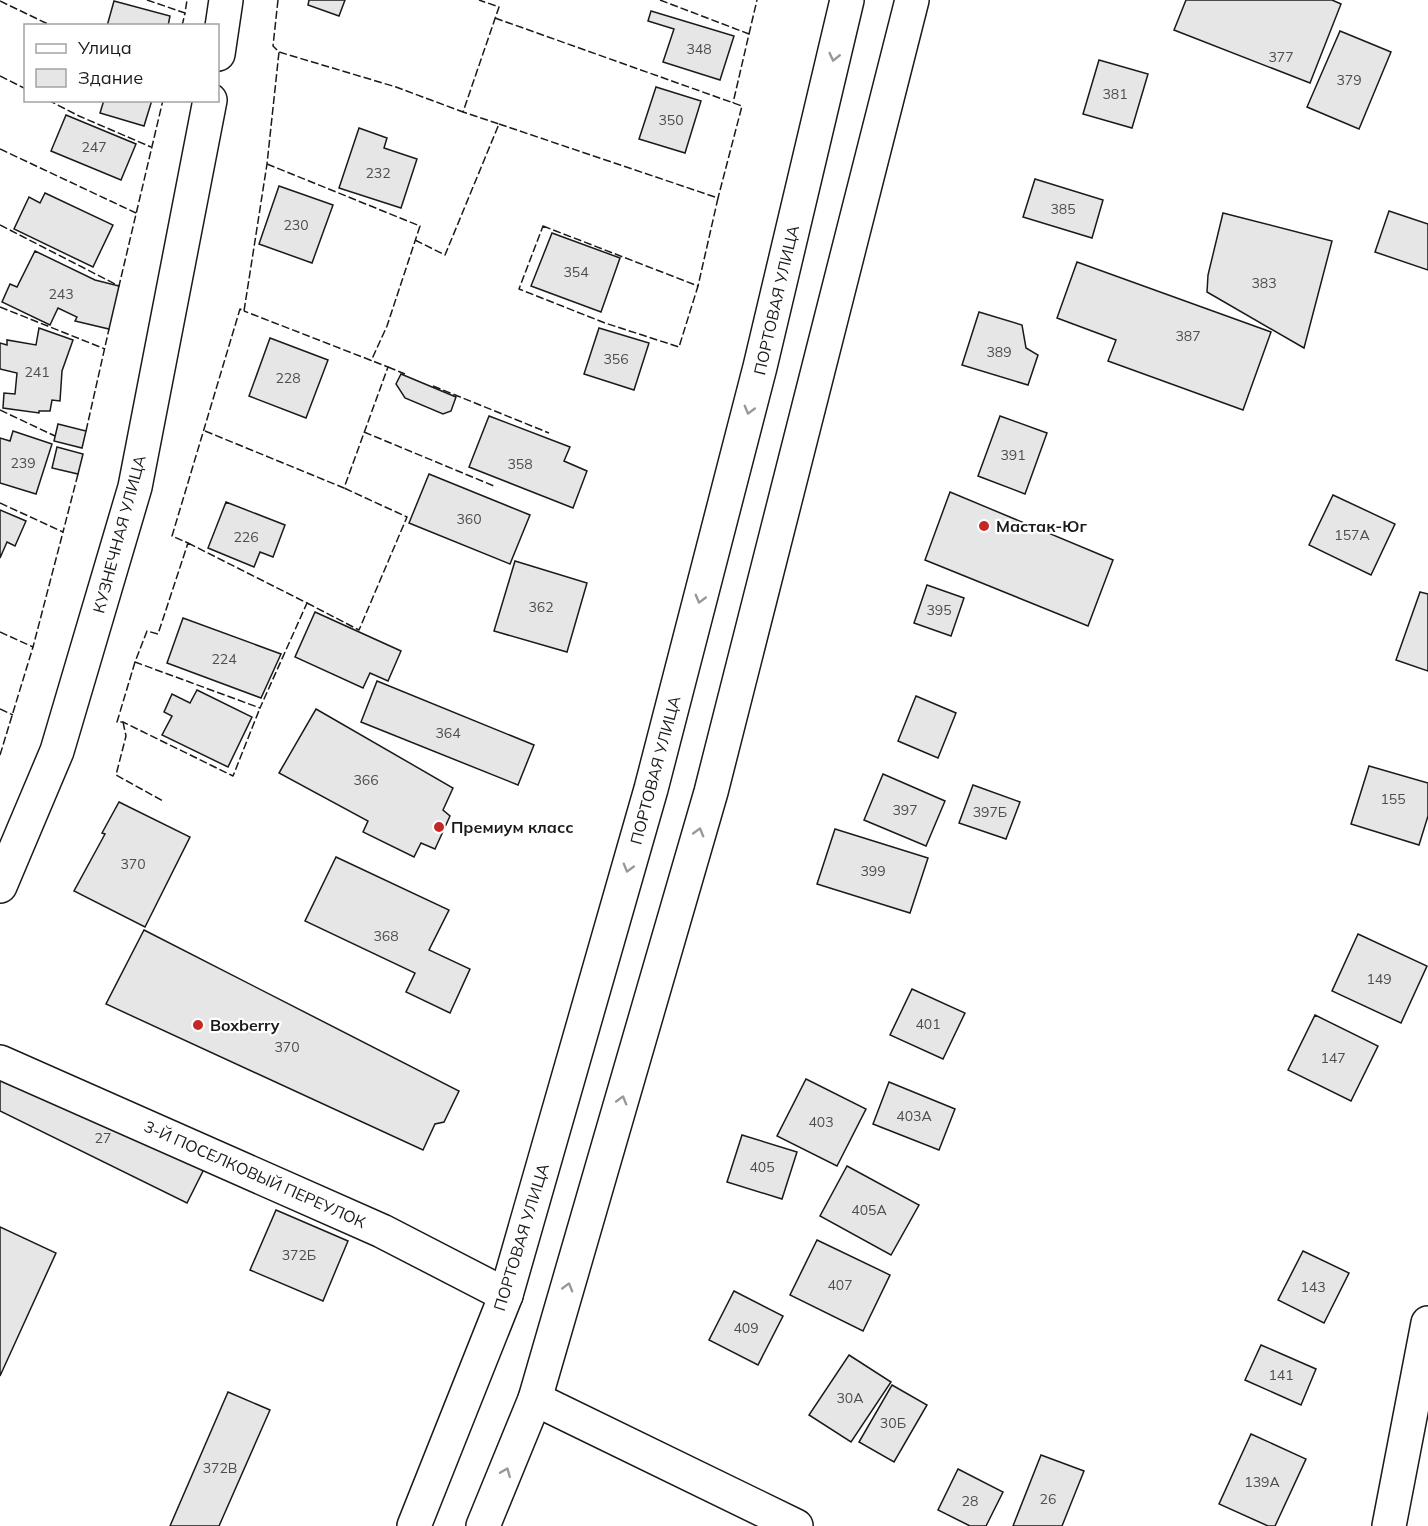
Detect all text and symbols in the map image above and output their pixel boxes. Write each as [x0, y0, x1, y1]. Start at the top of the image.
legend [24, 24, 219, 102]
text: Улица [77, 36, 132, 59]
house number: 348 [686, 40, 712, 58]
house number: 377 [1268, 48, 1294, 66]
one-way arrow [828, 52, 841, 62]
text: Здание [78, 66, 143, 89]
house number: 379 [1336, 71, 1362, 89]
house number: 381 [1102, 85, 1128, 103]
house number: 350 [658, 111, 684, 129]
house number: 247 [81, 138, 107, 156]
house number: 232 [365, 164, 391, 182]
house number: 385 [1050, 200, 1076, 218]
house number: 230 [283, 216, 309, 234]
street label: ПОРТОВАЯ УЛИЦА [749, 223, 803, 377]
house number: 354 [563, 263, 589, 281]
house number: 383 [1251, 274, 1277, 292]
house number: 243 [48, 285, 74, 303]
house number: 387 [1175, 327, 1201, 345]
house number: 389 [986, 343, 1012, 361]
house number: 356 [603, 350, 629, 368]
house number: 241 [24, 363, 50, 381]
house number: 228 [275, 369, 301, 387]
one-way arrow [743, 405, 756, 415]
house number: 391 [1000, 446, 1026, 464]
street label: КУЗНЕЧНАЯ УЛИЦА [88, 453, 150, 615]
house number: 239 [10, 454, 36, 472]
house number: 358 [507, 455, 533, 473]
house number: 360 [456, 510, 482, 528]
place label: Мастак-Юг [996, 516, 1088, 536]
marker: Мастак-Юг [977, 519, 991, 533]
house number: 157А [1334, 526, 1370, 544]
house number: 226 [233, 528, 259, 546]
one-way arrow [695, 593, 707, 603]
house number: 362 [528, 598, 554, 616]
house number: 395 [926, 601, 952, 619]
house number: 224 [211, 650, 237, 668]
street label: ПОРТОВАЯ УЛИЦА [626, 693, 685, 847]
house number: 364 [435, 724, 461, 742]
house number: 366 [353, 771, 379, 789]
house number: 155 [1380, 790, 1406, 808]
house number: 397 [892, 801, 918, 819]
house number: 397Б [973, 803, 1007, 821]
place label: Премиум класс [451, 817, 574, 837]
marker: Премиум класс [432, 820, 446, 834]
one-way arrow [692, 827, 704, 838]
house number: 370 [120, 855, 146, 873]
one-way arrow [623, 862, 635, 873]
house number: 399 [860, 862, 886, 880]
house number: 368 [373, 927, 399, 945]
house number: 149 [1366, 970, 1392, 988]
place label: Boxberry [210, 1015, 280, 1035]
house number: 401 [915, 1015, 941, 1033]
marker: Boxberry [191, 1018, 205, 1032]
house number: 370 [274, 1038, 300, 1056]
house number: 147 [1320, 1049, 1346, 1067]
one-way arrow [615, 1095, 627, 1106]
house number: 403А [896, 1107, 932, 1125]
house number: 403 [808, 1113, 834, 1131]
street label: 3-Й ПОСЕЛКОВЫЙ ПЕРЕУЛОК [141, 1116, 369, 1232]
house number: 27 [95, 1129, 111, 1147]
house number: 405 [749, 1158, 775, 1176]
street label: ПОРТОВАЯ УЛИЦА [489, 1161, 553, 1313]
house number: 405А [851, 1201, 887, 1219]
house number: 372Б [282, 1246, 316, 1264]
house number: 407 [827, 1276, 853, 1294]
house number: 143 [1300, 1278, 1326, 1296]
one-way arrow [560, 1282, 573, 1292]
house number: 409 [733, 1319, 759, 1337]
house number: 141 [1268, 1366, 1294, 1384]
house number: 30А [836, 1389, 864, 1407]
house number: 30Б [880, 1414, 906, 1432]
house number: 372В [203, 1459, 237, 1477]
one-way arrow [499, 1467, 511, 1478]
house number: 139А [1244, 1473, 1280, 1491]
house number: 26 [1040, 1490, 1056, 1508]
house number: 28 [962, 1492, 978, 1510]

